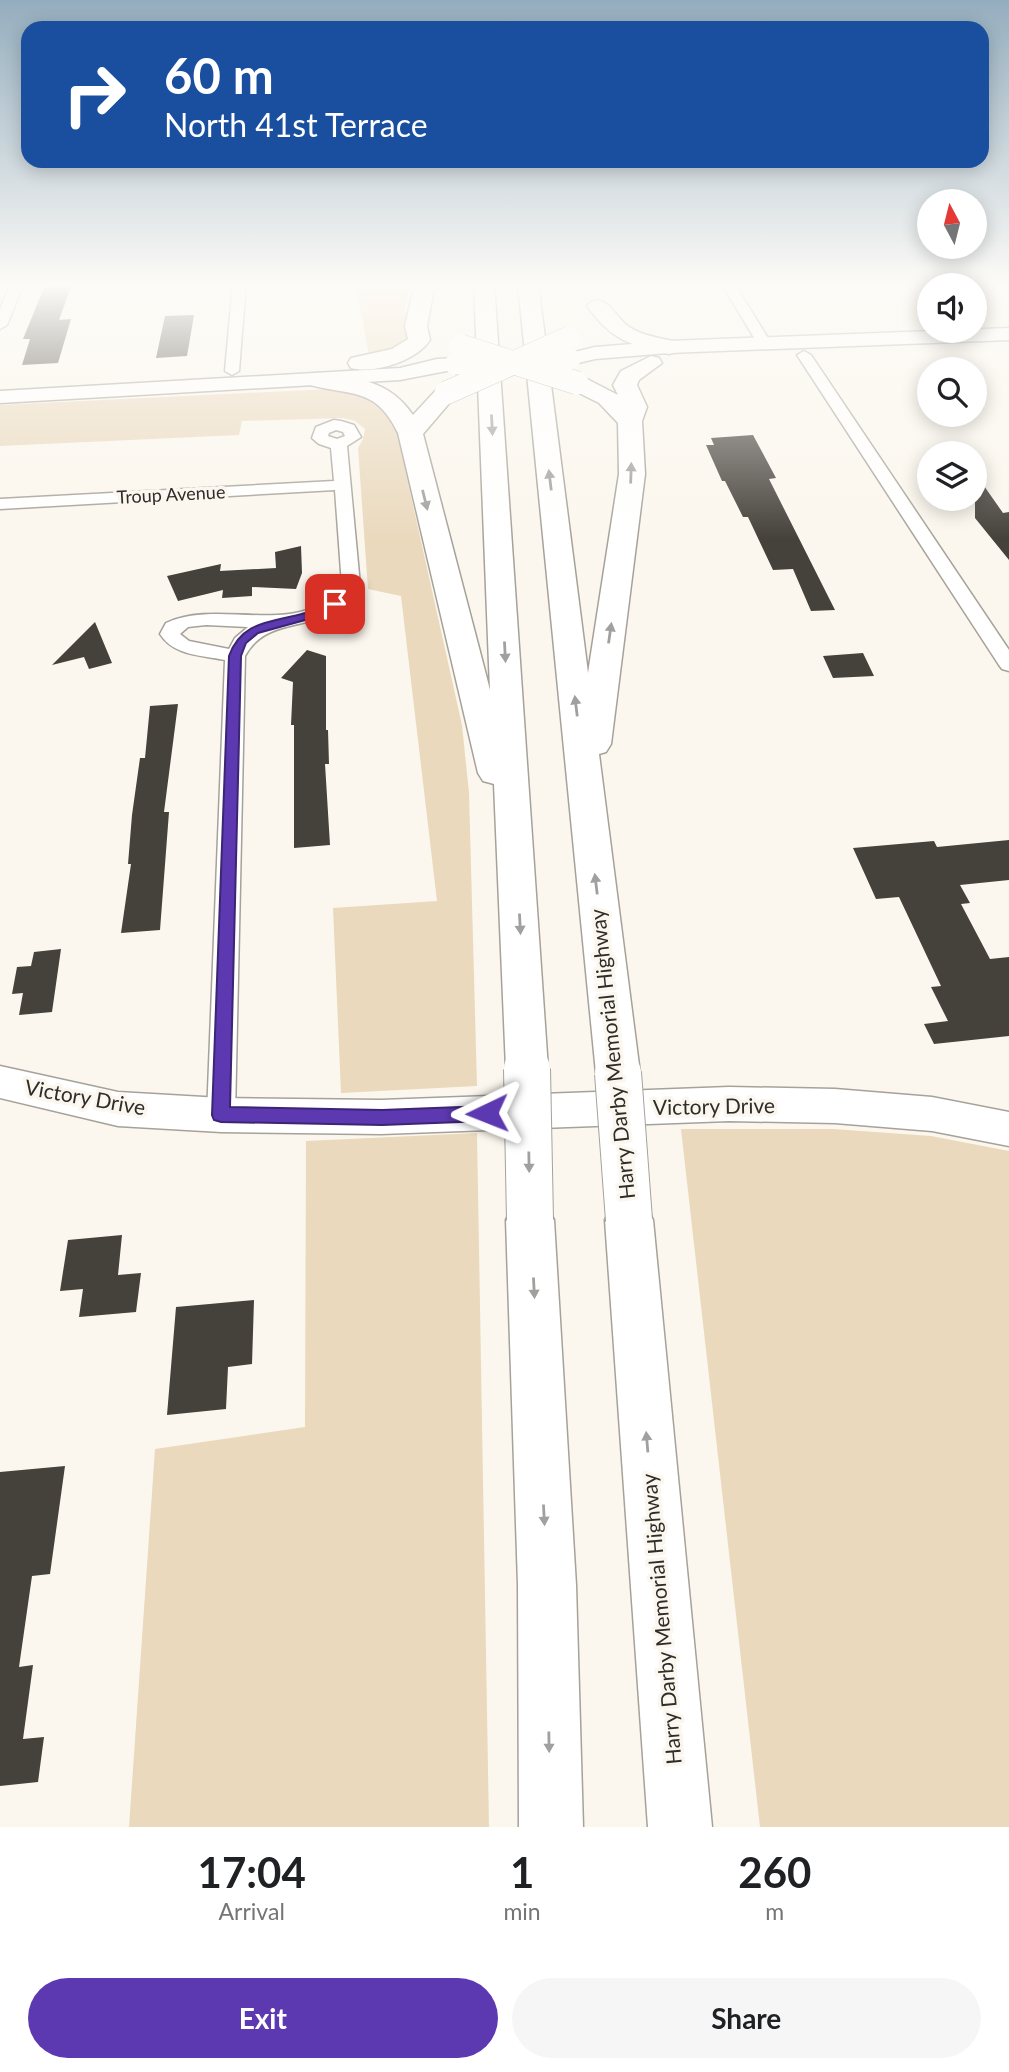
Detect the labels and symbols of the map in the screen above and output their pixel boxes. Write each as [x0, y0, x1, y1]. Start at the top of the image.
north arrow [917, 189, 987, 259]
one-way arrow [487, 414, 498, 436]
one-way arrow [626, 461, 637, 483]
one-way arrow [544, 468, 555, 490]
street label: Troup Avenue [116, 480, 226, 508]
one-way arrow [420, 489, 431, 511]
pin [305, 574, 365, 634]
one-way arrow [605, 622, 616, 644]
one-way arrow [500, 641, 511, 663]
one-way arrow [570, 694, 581, 716]
one-way arrow [591, 873, 602, 895]
street label: Harry Darby Memorial Highway [584, 908, 639, 1201]
one-way arrow [514, 913, 525, 935]
street label: Victory Drive [23, 1074, 148, 1119]
position arrow [450, 1076, 524, 1150]
street label: Victory Drive [653, 1092, 775, 1119]
one-way arrow [523, 1151, 535, 1173]
one-way arrow [528, 1277, 539, 1299]
one-way arrow [642, 1430, 653, 1452]
street label: Harry Darby Memorial Highway [635, 1472, 686, 1766]
one-way arrow [538, 1504, 549, 1526]
one-way arrow [544, 1732, 555, 1754]

